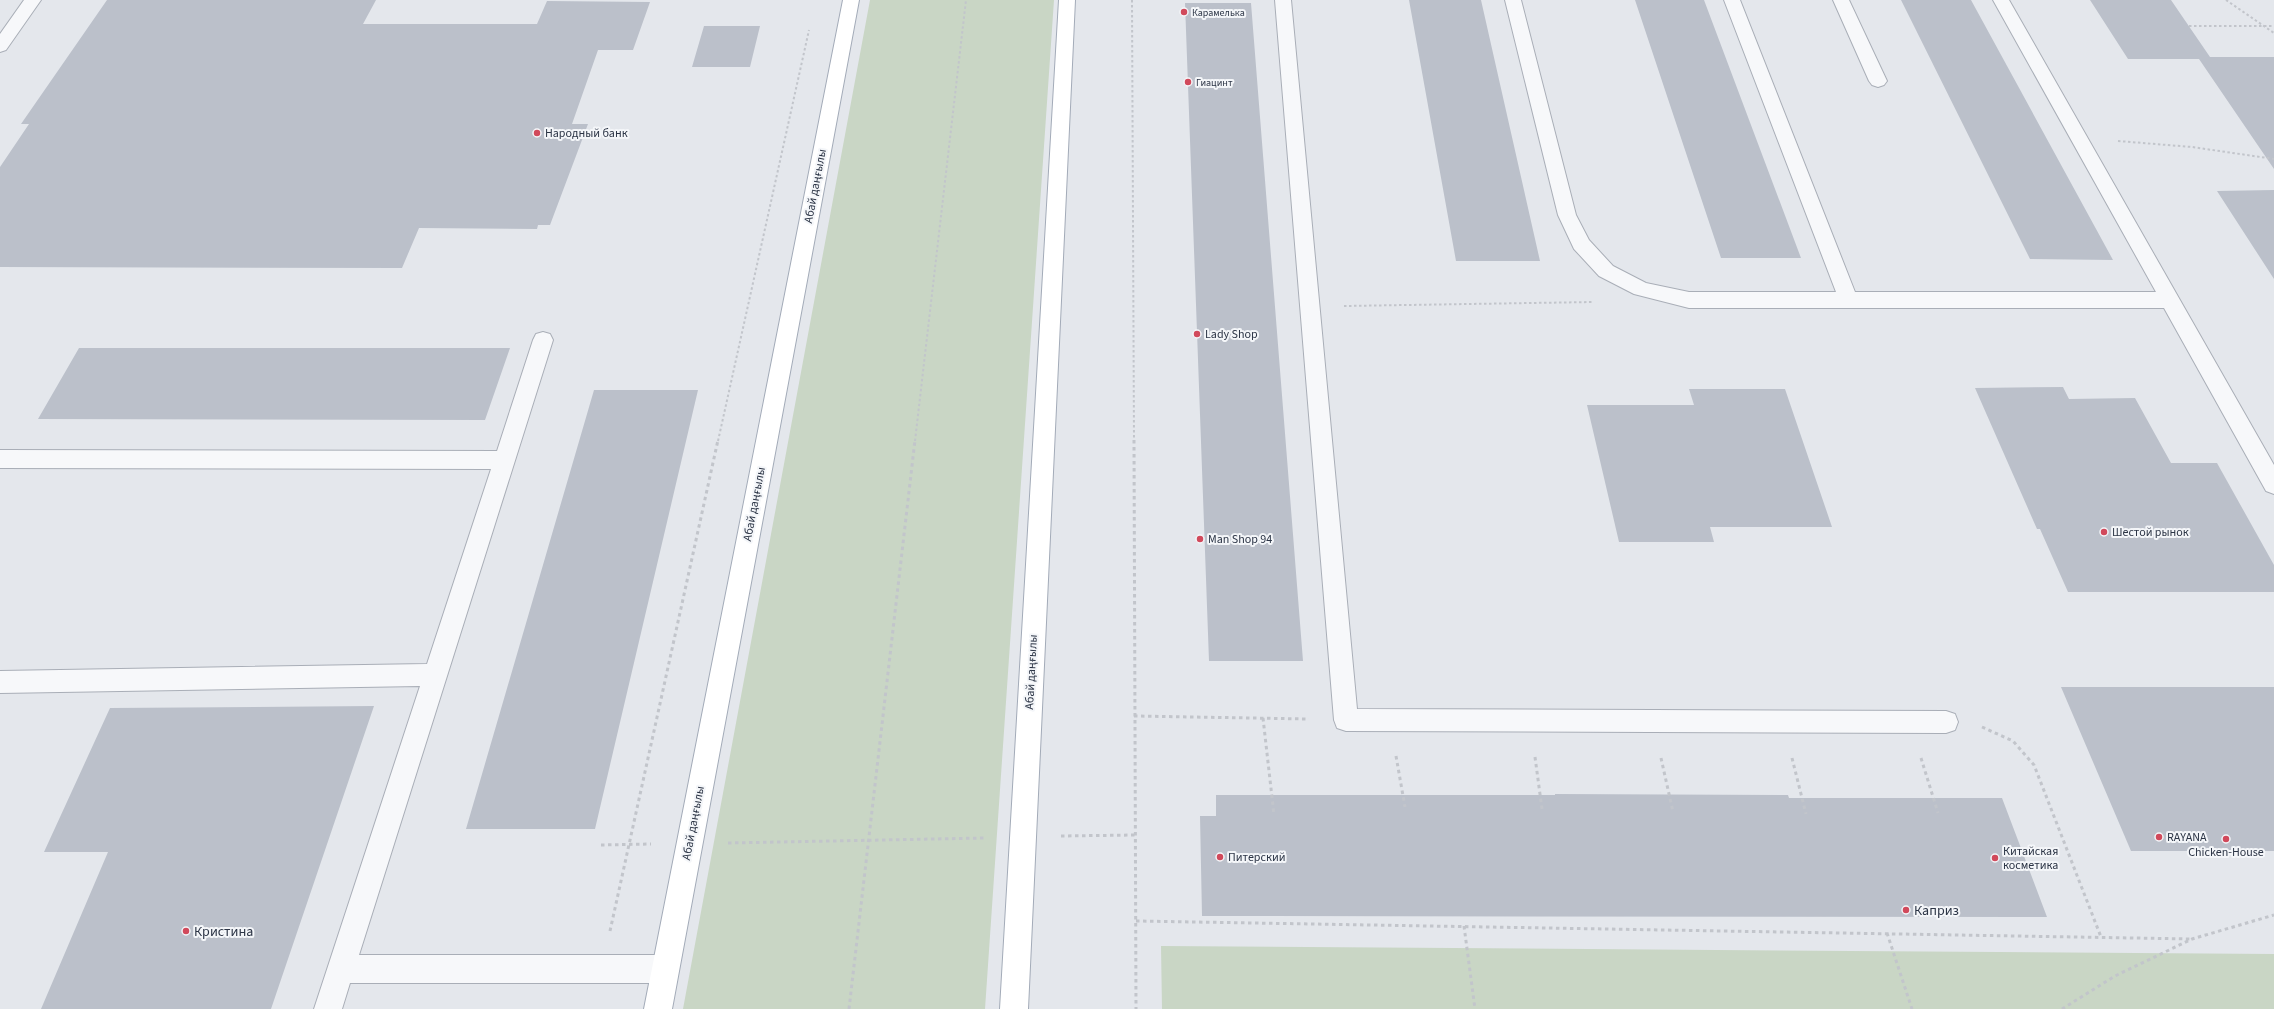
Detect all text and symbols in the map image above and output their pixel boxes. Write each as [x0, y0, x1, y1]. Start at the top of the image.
place label: Карамелька [1192, 6, 1245, 20]
marker: Карамелька [1179, 7, 1189, 17]
place label: Гиацинт [1196, 76, 1233, 90]
marker: Гиацинт [1183, 77, 1193, 87]
place label: Народный банк [545, 125, 628, 142]
marker: Народный банк [532, 128, 542, 138]
street label: Абай даңғылы [800, 148, 831, 225]
place label: Lady Shop [1205, 326, 1258, 343]
marker: Lady Shop [1192, 329, 1202, 339]
street label: Абай даңғылы [739, 466, 770, 543]
place label: Шестой рынок [2112, 524, 2189, 541]
marker: Шестой рынок [2099, 527, 2109, 537]
place label: Man Shop 94 [1208, 531, 1272, 548]
marker: Man Shop 94 [1195, 534, 1205, 544]
street label: Абай даңғылы [1021, 634, 1042, 710]
street label: Абай даңғылы [678, 785, 709, 862]
place label: RAYANA [2167, 829, 2207, 846]
marker: RAYANA [2154, 832, 2164, 842]
marker: Chicken-House [2221, 834, 2231, 844]
place label: Китайская косметика [2003, 843, 2058, 874]
place label: Chicken-House [2188, 844, 2264, 861]
place label: Питерский [1228, 849, 1285, 866]
marker: Питерский [1215, 852, 1225, 862]
marker: Китайская косметика [1990, 853, 2000, 863]
place label: Каприз [1914, 901, 1959, 921]
marker: Каприз [1901, 905, 1911, 915]
place label: Кристина [194, 922, 253, 942]
marker: Кристина [181, 926, 191, 936]

